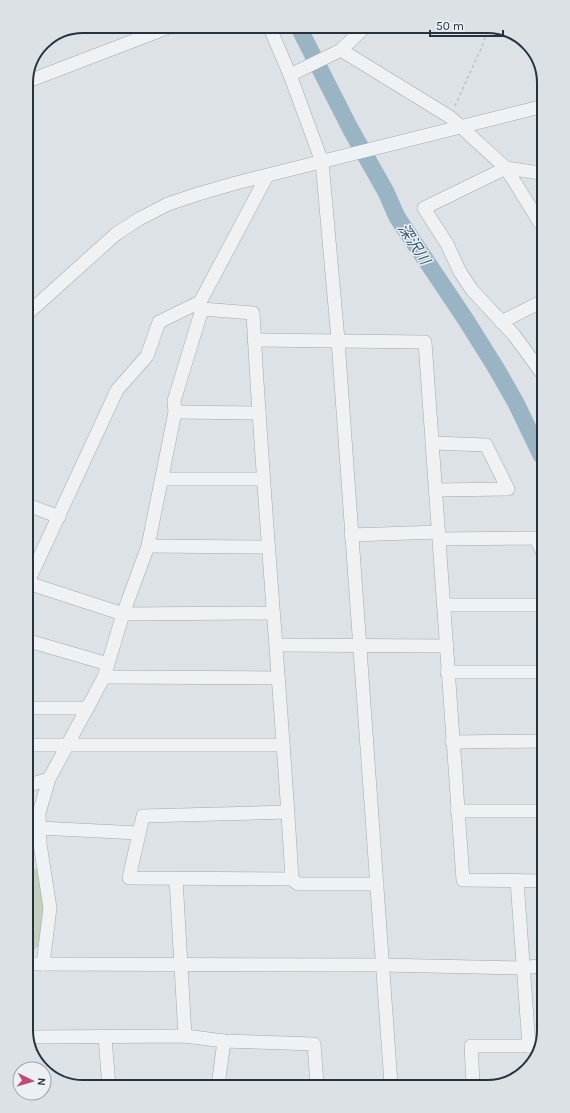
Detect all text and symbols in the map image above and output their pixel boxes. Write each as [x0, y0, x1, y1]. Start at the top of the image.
scale bar [430, 12, 503, 38]
text: 50 m [436, 19, 464, 33]
water label: 深沢川 [394, 220, 435, 269]
north arrow [12, 1061, 52, 1101]
text: N [35, 1077, 48, 1086]

